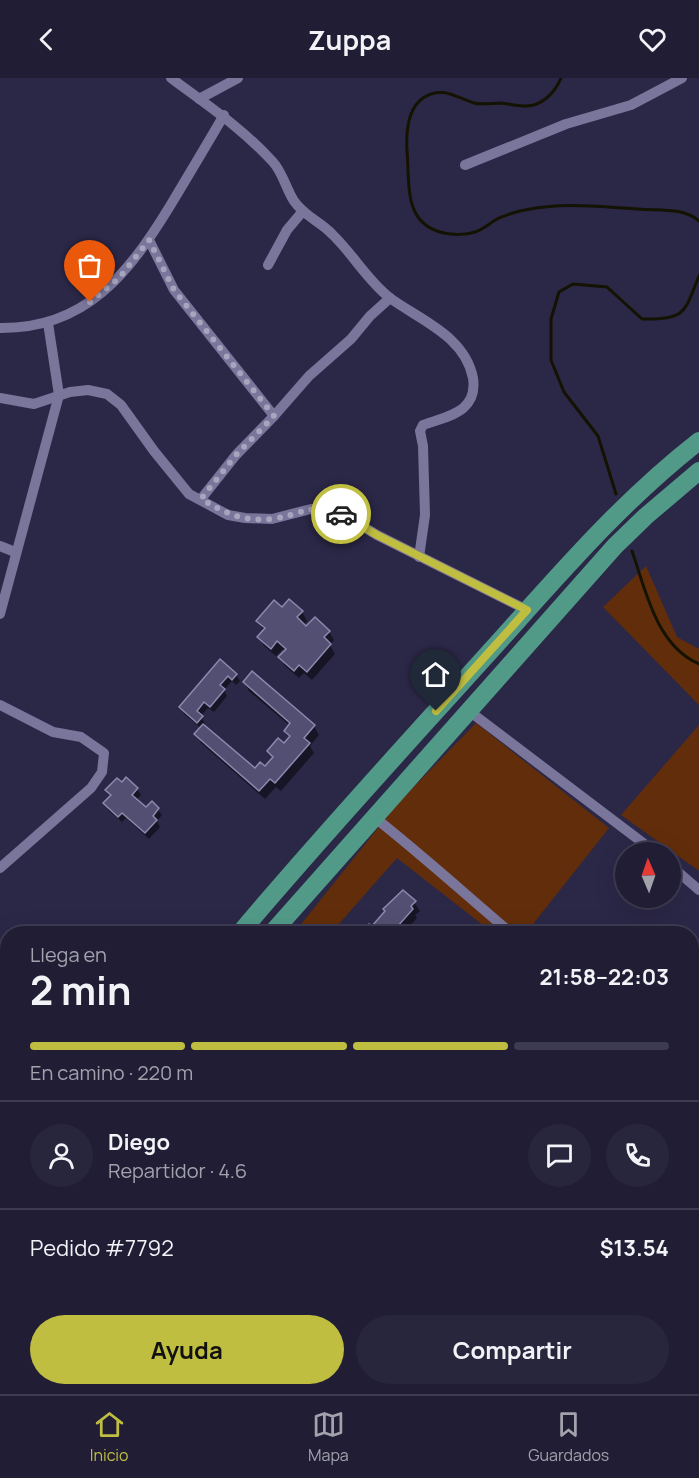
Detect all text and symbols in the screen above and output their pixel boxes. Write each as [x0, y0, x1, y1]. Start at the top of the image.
text: Zuppa [308, 21, 391, 58]
icon: back [30, 23, 63, 56]
icon: heart [636, 23, 669, 56]
pin [64, 240, 115, 302]
icon: bag [73, 249, 106, 282]
courier [311, 484, 371, 544]
icon: car [325, 498, 358, 531]
pin [410, 649, 461, 711]
icon: home [419, 658, 452, 691]
north arrow [615, 842, 681, 908]
map controls [615, 842, 681, 908]
text: Llega en [30, 941, 107, 968]
text: 21:58–22:03 [539, 962, 669, 992]
text: 2 min [30, 963, 131, 1017]
text: En camino · 220 m [30, 1059, 193, 1086]
button: person [30, 1124, 93, 1187]
button: chat [528, 1124, 591, 1187]
button: phone [606, 1124, 669, 1187]
text: Diego [108, 1127, 170, 1157]
text: Repartidor · 4.6 [108, 1157, 247, 1184]
text: Pedido #7792 [30, 1233, 174, 1263]
text: $13.54 [600, 1233, 669, 1263]
button: Ayuda [30, 1315, 344, 1384]
button: Compartir [356, 1315, 669, 1384]
tab: Inicio [90, 1408, 129, 1466]
tab: Mapa [308, 1408, 349, 1466]
tab: Guardados [528, 1408, 609, 1466]

